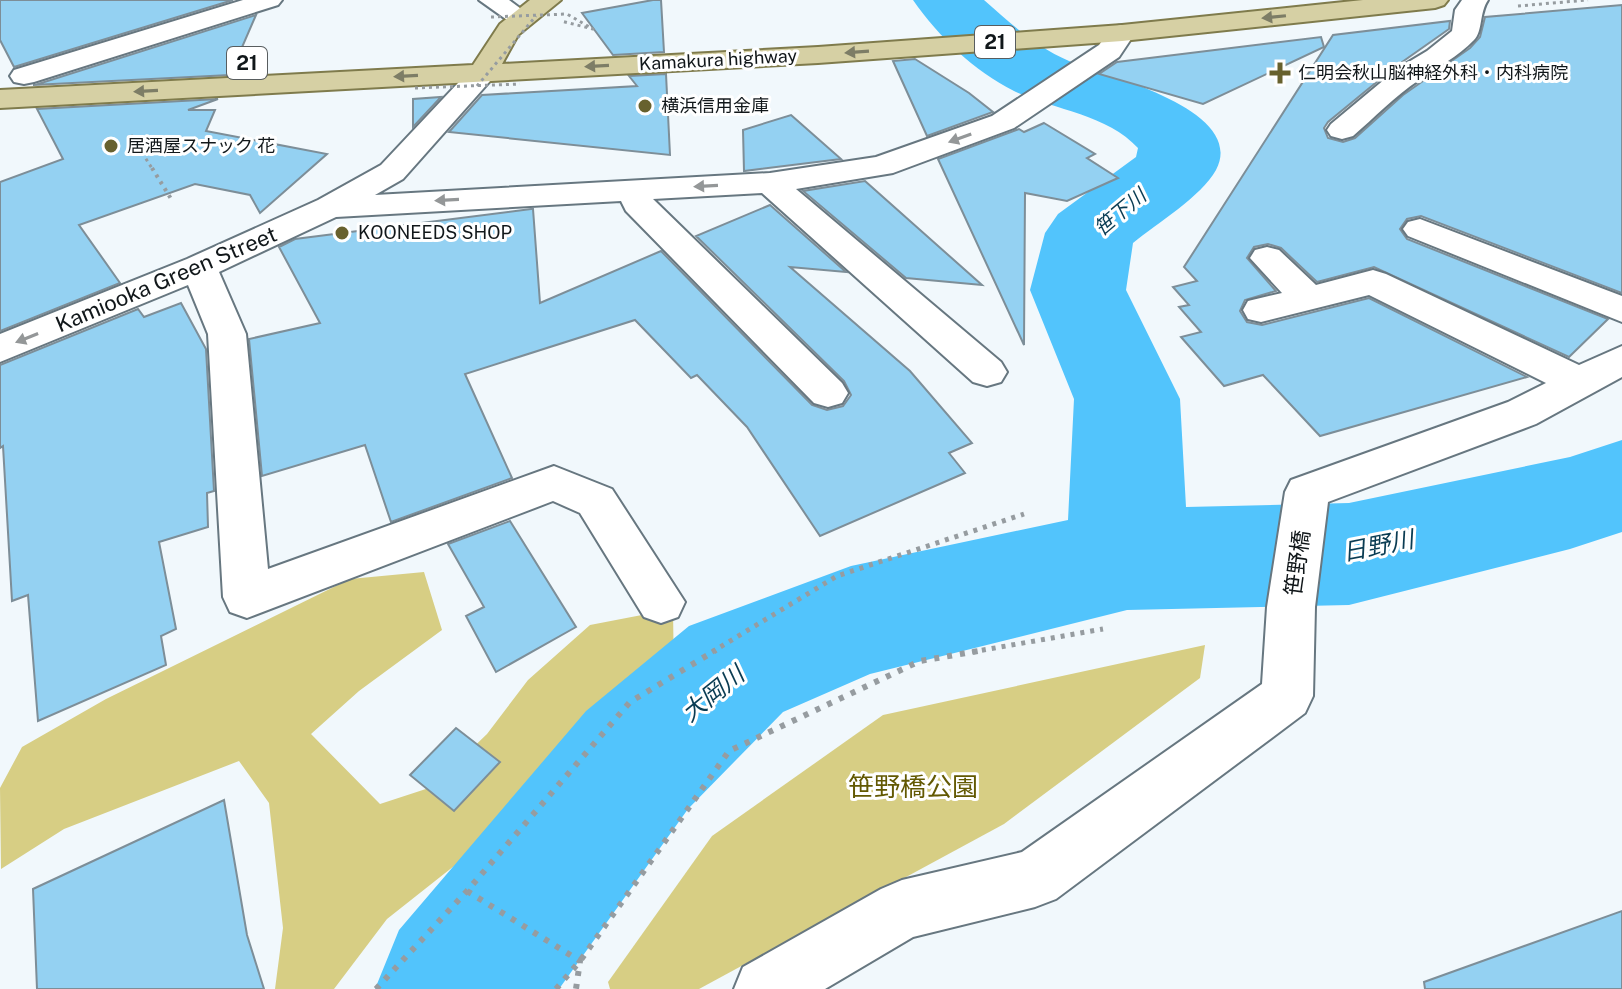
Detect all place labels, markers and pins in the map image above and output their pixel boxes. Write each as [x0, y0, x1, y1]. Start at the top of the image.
marker: 仁明会秋山脳神経外科・内科病院 [1269, 62, 1291, 84]
place label: 仁明会秋山脳神経外科・内科病院 [1298, 62, 1568, 83]
place label: 横浜信用金庫 [661, 95, 769, 116]
marker: 横浜信用金庫 [636, 97, 654, 115]
place label: 居酒屋スナック 花 [127, 135, 275, 156]
marker: 居酒屋スナック 花 [102, 137, 120, 155]
place label: KOONEEDS SHOP [358, 222, 512, 243]
marker: KOONEEDS SHOP [333, 224, 351, 242]

